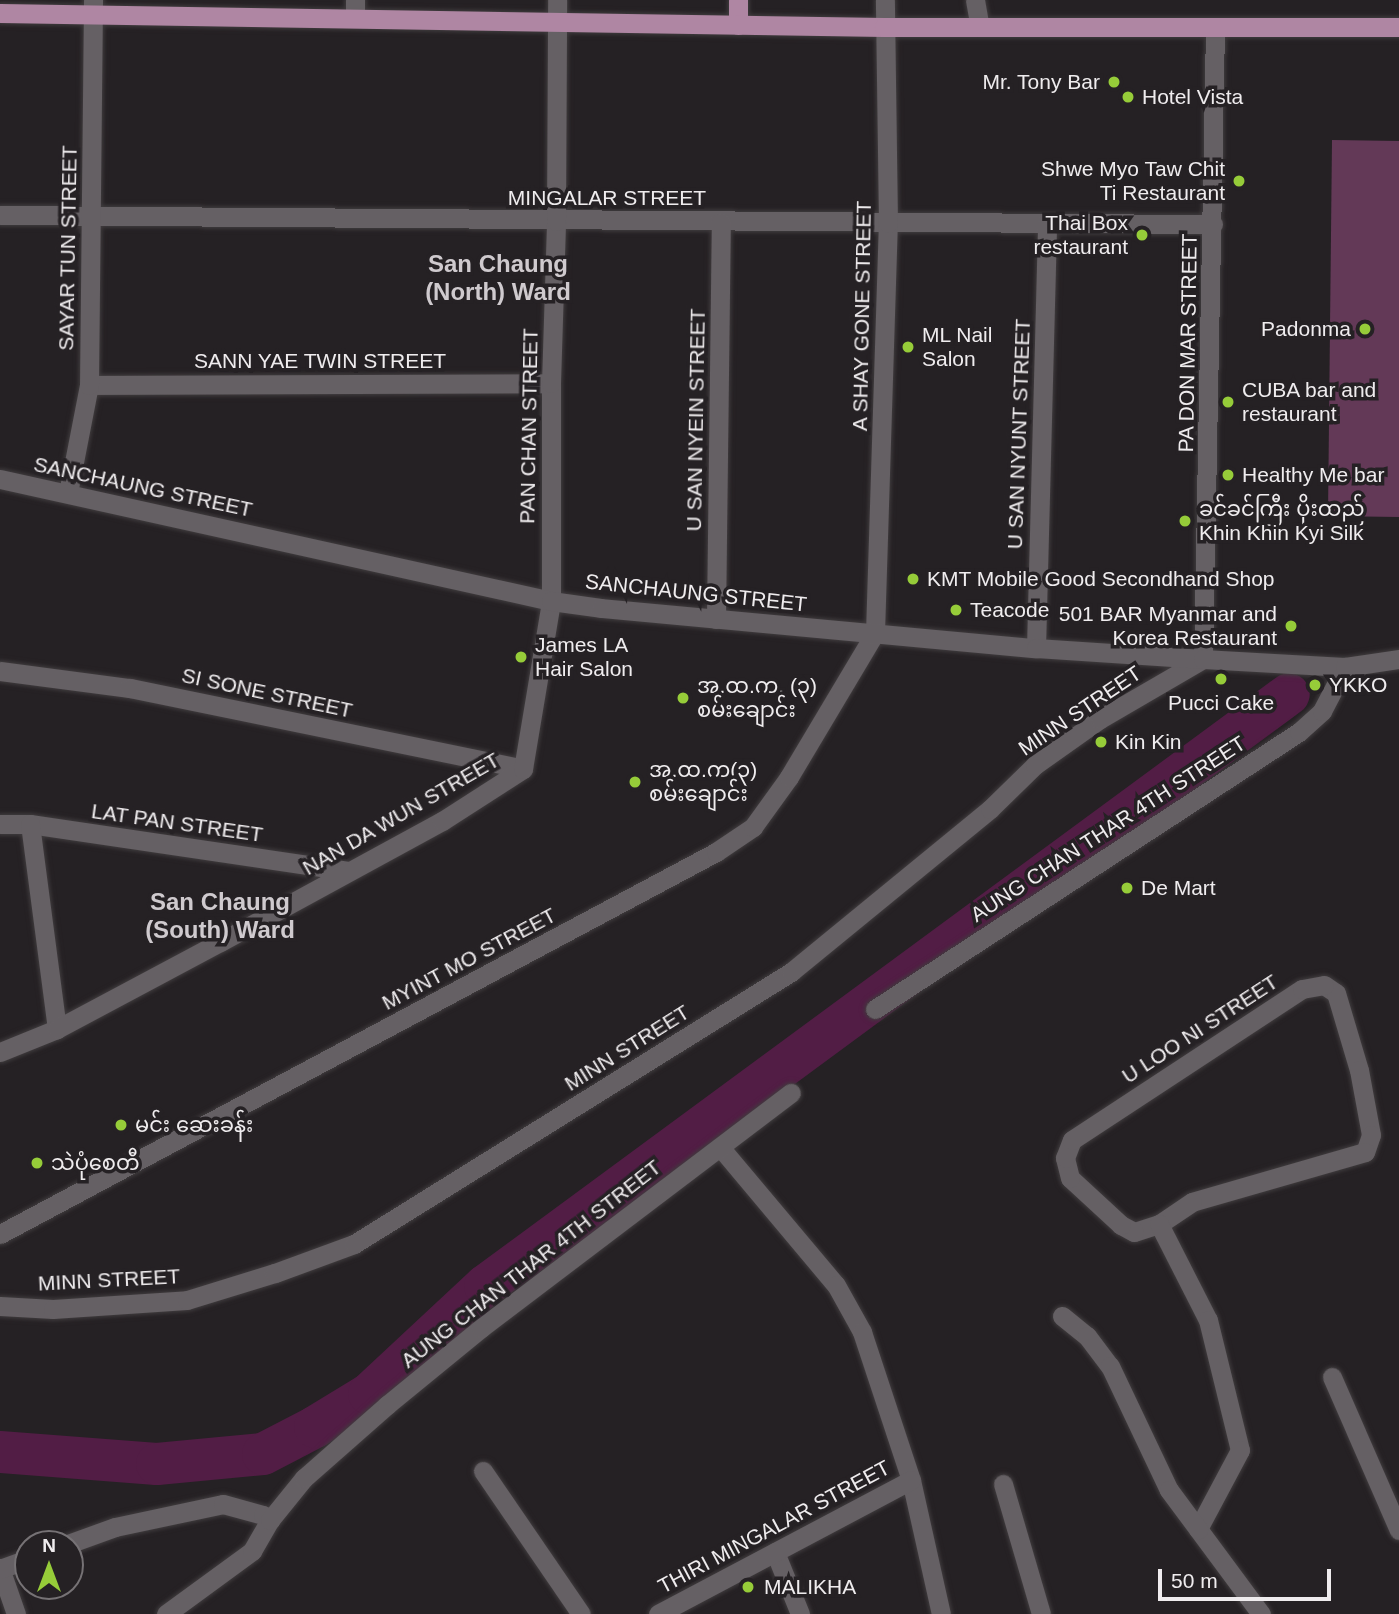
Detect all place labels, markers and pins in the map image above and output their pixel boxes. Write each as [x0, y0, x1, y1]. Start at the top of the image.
place label: Mr. Tony Bar [982, 69, 1100, 95]
marker: Mr. Tony Bar [1106, 74, 1122, 90]
place label: Hotel Vista [1142, 84, 1243, 110]
marker: Hotel Vista [1120, 89, 1136, 105]
place label: Shwe Myo Taw Chit Ti Restaurant [1041, 156, 1225, 206]
marker: Shwe Myo Taw Chit Ti Restaurant [1231, 173, 1247, 189]
place label: Thai Box restaurant [1033, 210, 1128, 260]
marker: Thai Box restaurant [1134, 227, 1150, 243]
place label: Padonma [1261, 316, 1351, 342]
marker: Padonma [1357, 321, 1373, 337]
place label: ML Nail Salon [922, 322, 993, 372]
marker: ML Nail Salon [900, 339, 916, 355]
place label: CUBA bar and restaurant [1242, 377, 1377, 427]
marker: CUBA bar and restaurant [1220, 394, 1236, 410]
place label: Healthy Me bar [1242, 462, 1384, 488]
marker: Healthy Me bar [1220, 467, 1236, 483]
place label: ခင်ခင်ကြီး ပိုးထည် Khin Khin Kyi Silk [1199, 496, 1365, 546]
marker: ခင်ခင်ကြီး ပိုးထည် Khin Khin Kyi Silk [1177, 513, 1193, 529]
place label: KMT Mobile Good Secondhand Shop [927, 566, 1275, 592]
marker: KMT Mobile Good Secondhand Shop [905, 571, 921, 587]
place label: Teacode [970, 597, 1049, 623]
place label: 501 BAR Myanmar and Korea Restaurant [1059, 601, 1277, 651]
marker: Teacode [948, 602, 964, 618]
marker: 501 BAR Myanmar and Korea Restaurant [1283, 618, 1299, 634]
place label: James LA Hair Salon [535, 632, 633, 682]
marker: James LA Hair Salon [513, 649, 529, 665]
marker: Pucci Cake [1213, 671, 1229, 687]
place label: YKKO [1329, 672, 1387, 698]
place label: အ.ထ.က. (၃) စမ်းချောင်း [697, 673, 817, 723]
marker: YKKO [1307, 677, 1323, 693]
marker: အ.ထ.က. (၃) စမ်းချောင်း [675, 690, 691, 706]
place label: Pucci Cake [1168, 690, 1274, 716]
place label: Kin Kin [1115, 729, 1182, 755]
marker: Kin Kin [1093, 734, 1109, 750]
place label: အ.ထ.က(၃) စမ်းချောင်း [649, 757, 757, 807]
marker: အ.ထ.က(၃) စမ်းချောင်း [627, 774, 643, 790]
place label: De Mart [1141, 875, 1216, 901]
marker: De Mart [1119, 880, 1135, 896]
place label: မင်း ဆေးခန်း [135, 1112, 253, 1138]
marker: မင်း ဆေးခန်း [113, 1117, 129, 1133]
place label: သဲပုံစေတီ [51, 1150, 140, 1176]
marker: သဲပုံစေတီ [29, 1155, 45, 1171]
place label: MALIKHA [764, 1574, 856, 1600]
marker: MALIKHA [738, 1577, 758, 1597]

